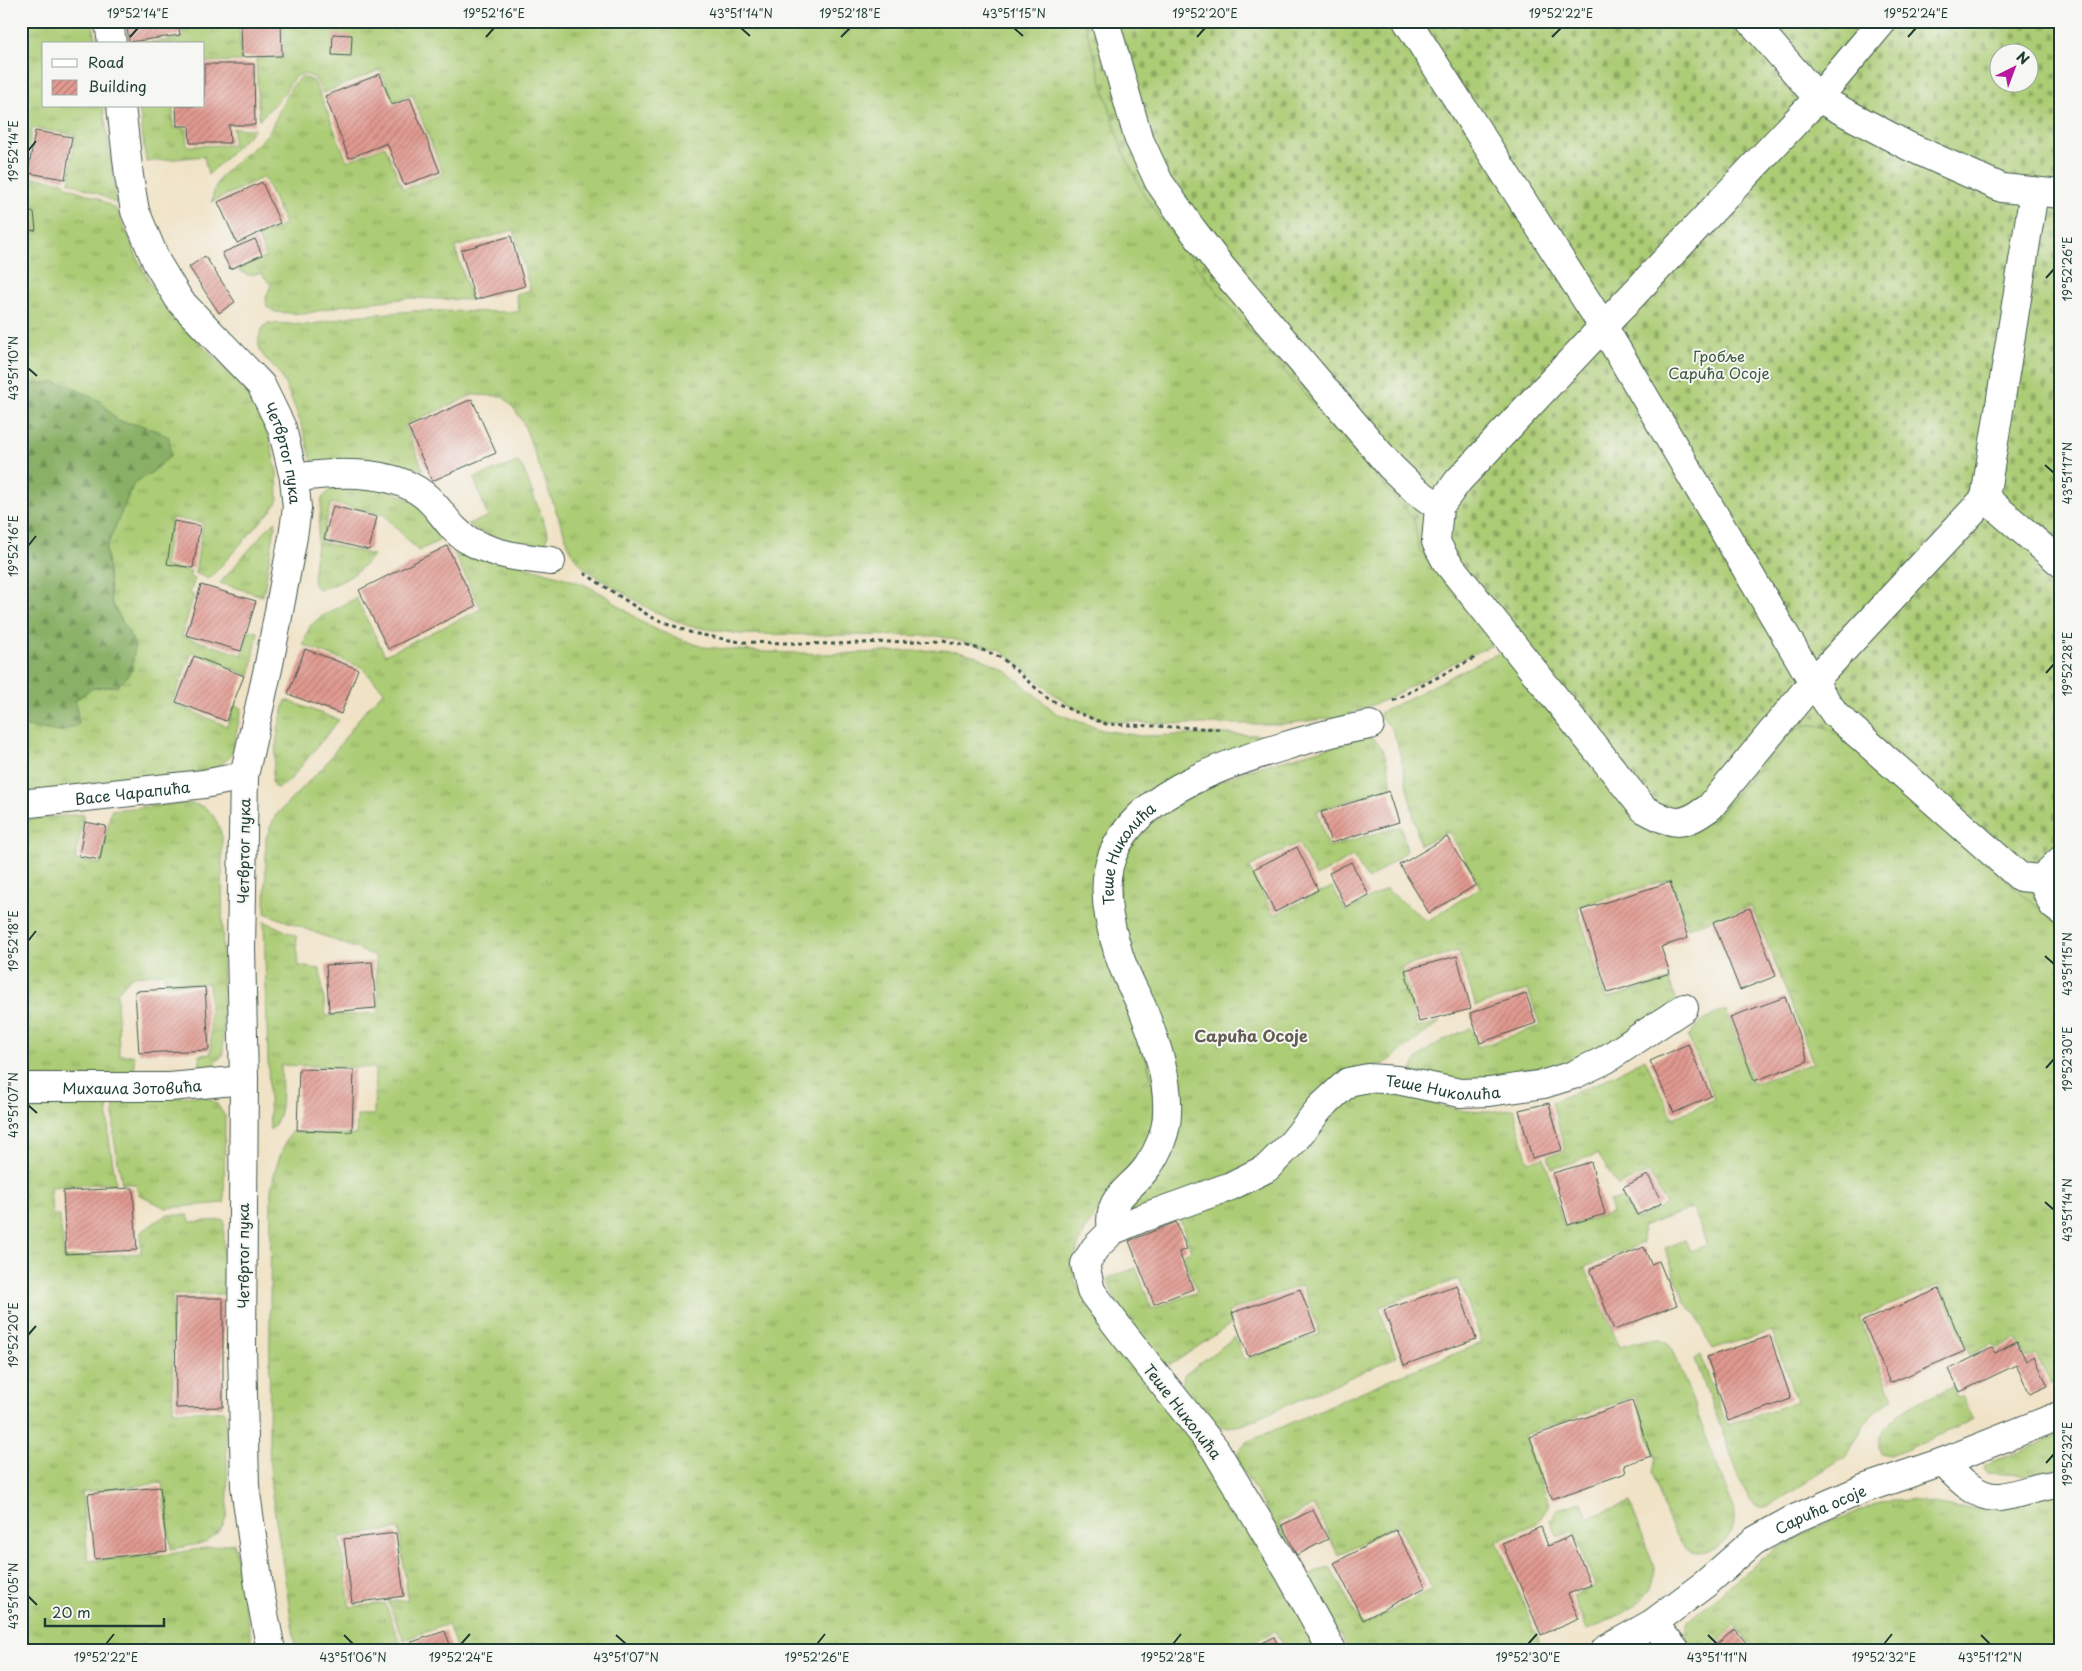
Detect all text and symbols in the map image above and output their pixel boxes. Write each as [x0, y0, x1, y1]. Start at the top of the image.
text: 19°52'14"E [107, 4, 169, 22]
text: 19°52'16"E [463, 4, 525, 22]
text: 43°51'14"N [709, 4, 773, 22]
text: 19°52'18"E [819, 4, 881, 22]
text: 43°51'15"N [982, 4, 1046, 22]
text: 19°52'20"E [1172, 4, 1238, 22]
text: 19°52'22"E [1529, 4, 1593, 22]
text: 19°52'24"E [1884, 4, 1948, 22]
legend [42, 42, 205, 108]
north arrow [1990, 42, 2040, 92]
text: N [2012, 46, 2034, 69]
text: Road [88, 50, 124, 73]
text: Building [88, 74, 147, 97]
text: 19°52'14"E [4, 120, 22, 182]
text: 19°52'26"E [2058, 237, 2076, 301]
text: 43°51'10"N [4, 336, 22, 400]
park label: Гробље Сарића Осоје [1668, 344, 1770, 384]
street label: Четвртог пука [259, 398, 308, 506]
text: 43°51'17"N [2058, 442, 2076, 504]
text: 19°52'16"E [4, 515, 22, 577]
text: 19°52'28"E [2058, 632, 2076, 696]
street label: Васе Чарапића [74, 774, 192, 810]
street label: Теше Николића [1095, 796, 1160, 906]
street label: Четвртог пука [231, 797, 255, 904]
text: 19°52'18"E [4, 910, 22, 972]
text: 43°51'15"N [2058, 932, 2076, 996]
district label: Сарића Осоје [1194, 1023, 1308, 1047]
text: 19°52'30"E [2058, 1026, 2076, 1092]
street label: Теше Николића [1385, 1068, 1502, 1105]
text: 43°51'07"N [4, 1072, 22, 1138]
street label: Михаила Зотовића [62, 1073, 203, 1099]
text: 43°51'14"N [2058, 1178, 2076, 1242]
street label: Четвртог пука [231, 1202, 254, 1309]
text: 19°52'20"E [4, 1302, 22, 1368]
street label: Теше Николића [1138, 1358, 1228, 1464]
text: 19°52'32"E [2058, 1422, 2076, 1486]
street label: Сарића осоје [1770, 1478, 1869, 1539]
text: 43°51'05"N [4, 1563, 22, 1629]
scale bar [45, 1596, 164, 1628]
text: 20 m [52, 1600, 91, 1623]
text: 19°52'22"E [74, 1648, 138, 1666]
text: 43°51'06"N [319, 1648, 387, 1666]
text: 19°52'24"E [429, 1648, 493, 1666]
text: 43°51'07"N [593, 1648, 659, 1666]
text: 19°52'26"E [785, 1648, 849, 1666]
text: 19°52'28"E [1141, 1648, 1205, 1666]
text: 19°52'30"E [1495, 1648, 1561, 1666]
text: 43°51'11"N [1687, 1648, 1747, 1666]
text: 19°52'32"E [1852, 1648, 1916, 1666]
text: 43°51'12"N [1958, 1648, 2022, 1666]

